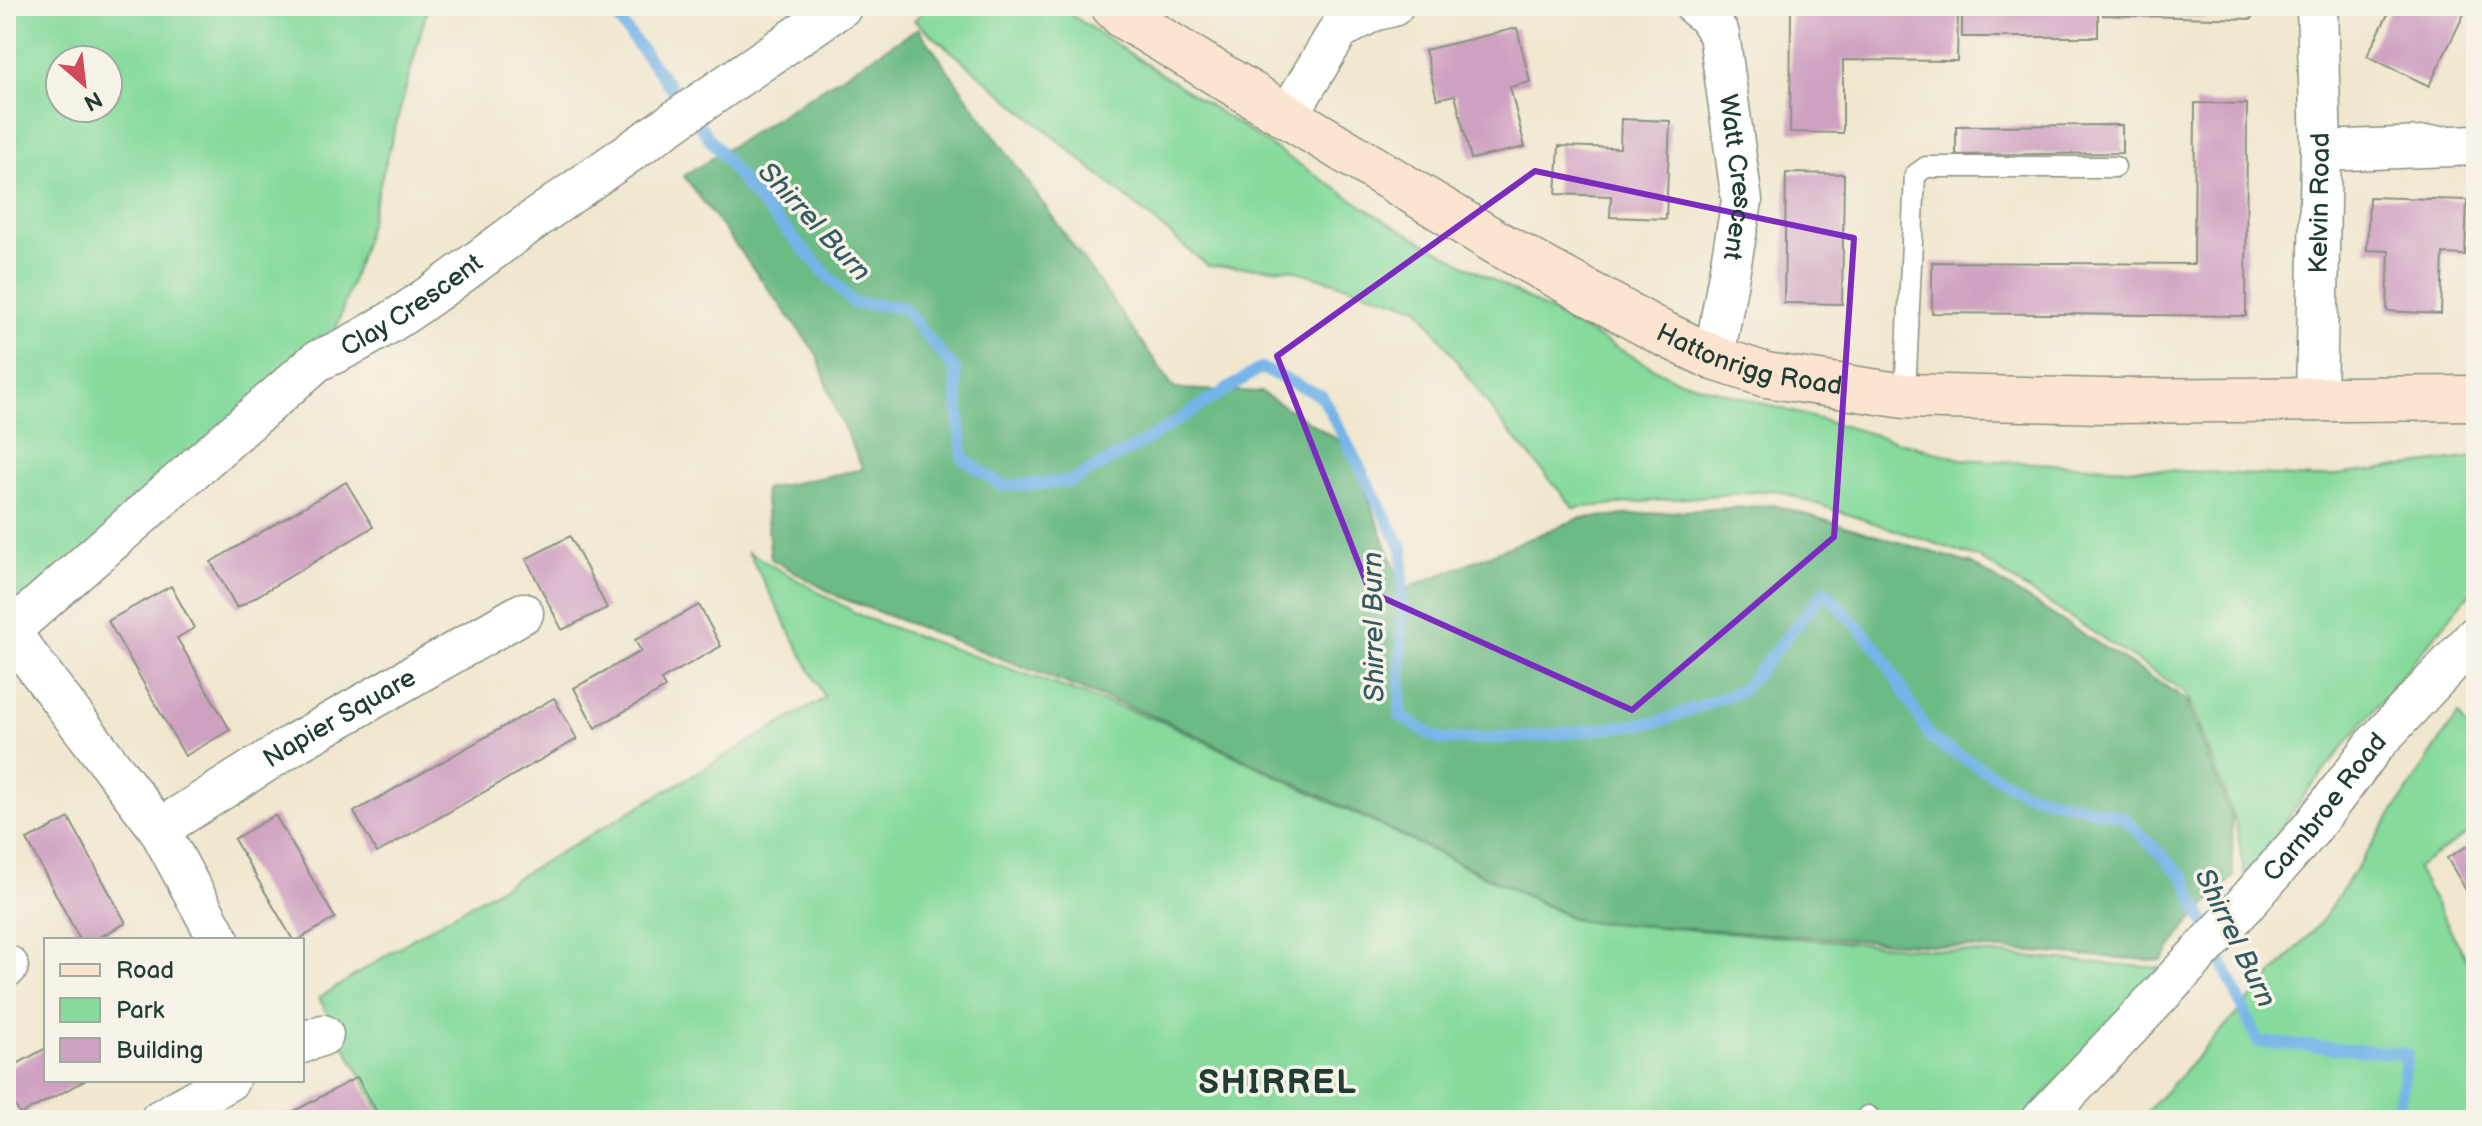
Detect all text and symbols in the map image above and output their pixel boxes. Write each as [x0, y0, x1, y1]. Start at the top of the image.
north arrow [44, 44, 124, 124]
text: N [79, 85, 106, 116]
street label: Watt Crescent [1712, 92, 1758, 263]
street label: Kelvin Road [2303, 132, 2337, 274]
water label: Shirrel Burn [751, 156, 877, 288]
street label: Clay Crescent [336, 247, 489, 363]
street label: Hattonrigg Road [1651, 317, 1844, 402]
water label: Shirrel Burn [1356, 552, 1392, 702]
street label: Napier Square [258, 662, 421, 775]
street label: Carnbroe Road [2257, 726, 2393, 888]
water label: Shirrel Burn [2187, 863, 2283, 1013]
legend [44, 938, 304, 1082]
text: Road [116, 956, 174, 985]
text: Park [116, 996, 164, 1025]
text: Building [116, 1036, 203, 1065]
district label: SHIRREL [1198, 1062, 1358, 1103]

